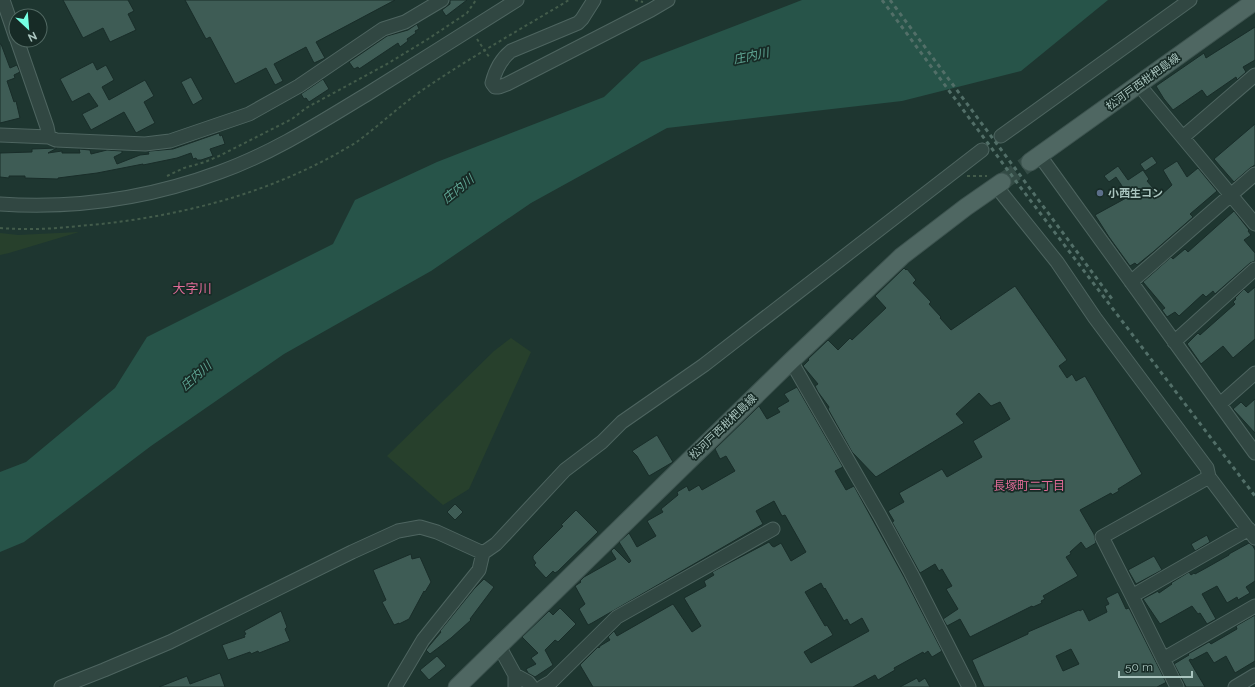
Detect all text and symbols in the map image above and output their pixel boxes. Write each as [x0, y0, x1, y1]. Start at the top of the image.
north arrow [8, 8, 48, 48]
text: N [26, 29, 39, 44]
water label: 庄内川 [732, 45, 772, 67]
street label: 松河戸西枇杷島線 [1104, 51, 1182, 113]
water label: 庄内川 [440, 171, 478, 206]
place label: 小西生コン [1108, 187, 1163, 200]
marker: 小西生コン [1095, 188, 1105, 198]
district label: 大字川 [172, 281, 212, 296]
water label: 庄内川 [178, 357, 216, 393]
street label: 松河戸西枇杷島線 [687, 392, 759, 462]
district label: 長塚町二丁目 [993, 479, 1065, 493]
scale bar [1119, 653, 1192, 679]
text: 50 m [1125, 660, 1153, 674]

